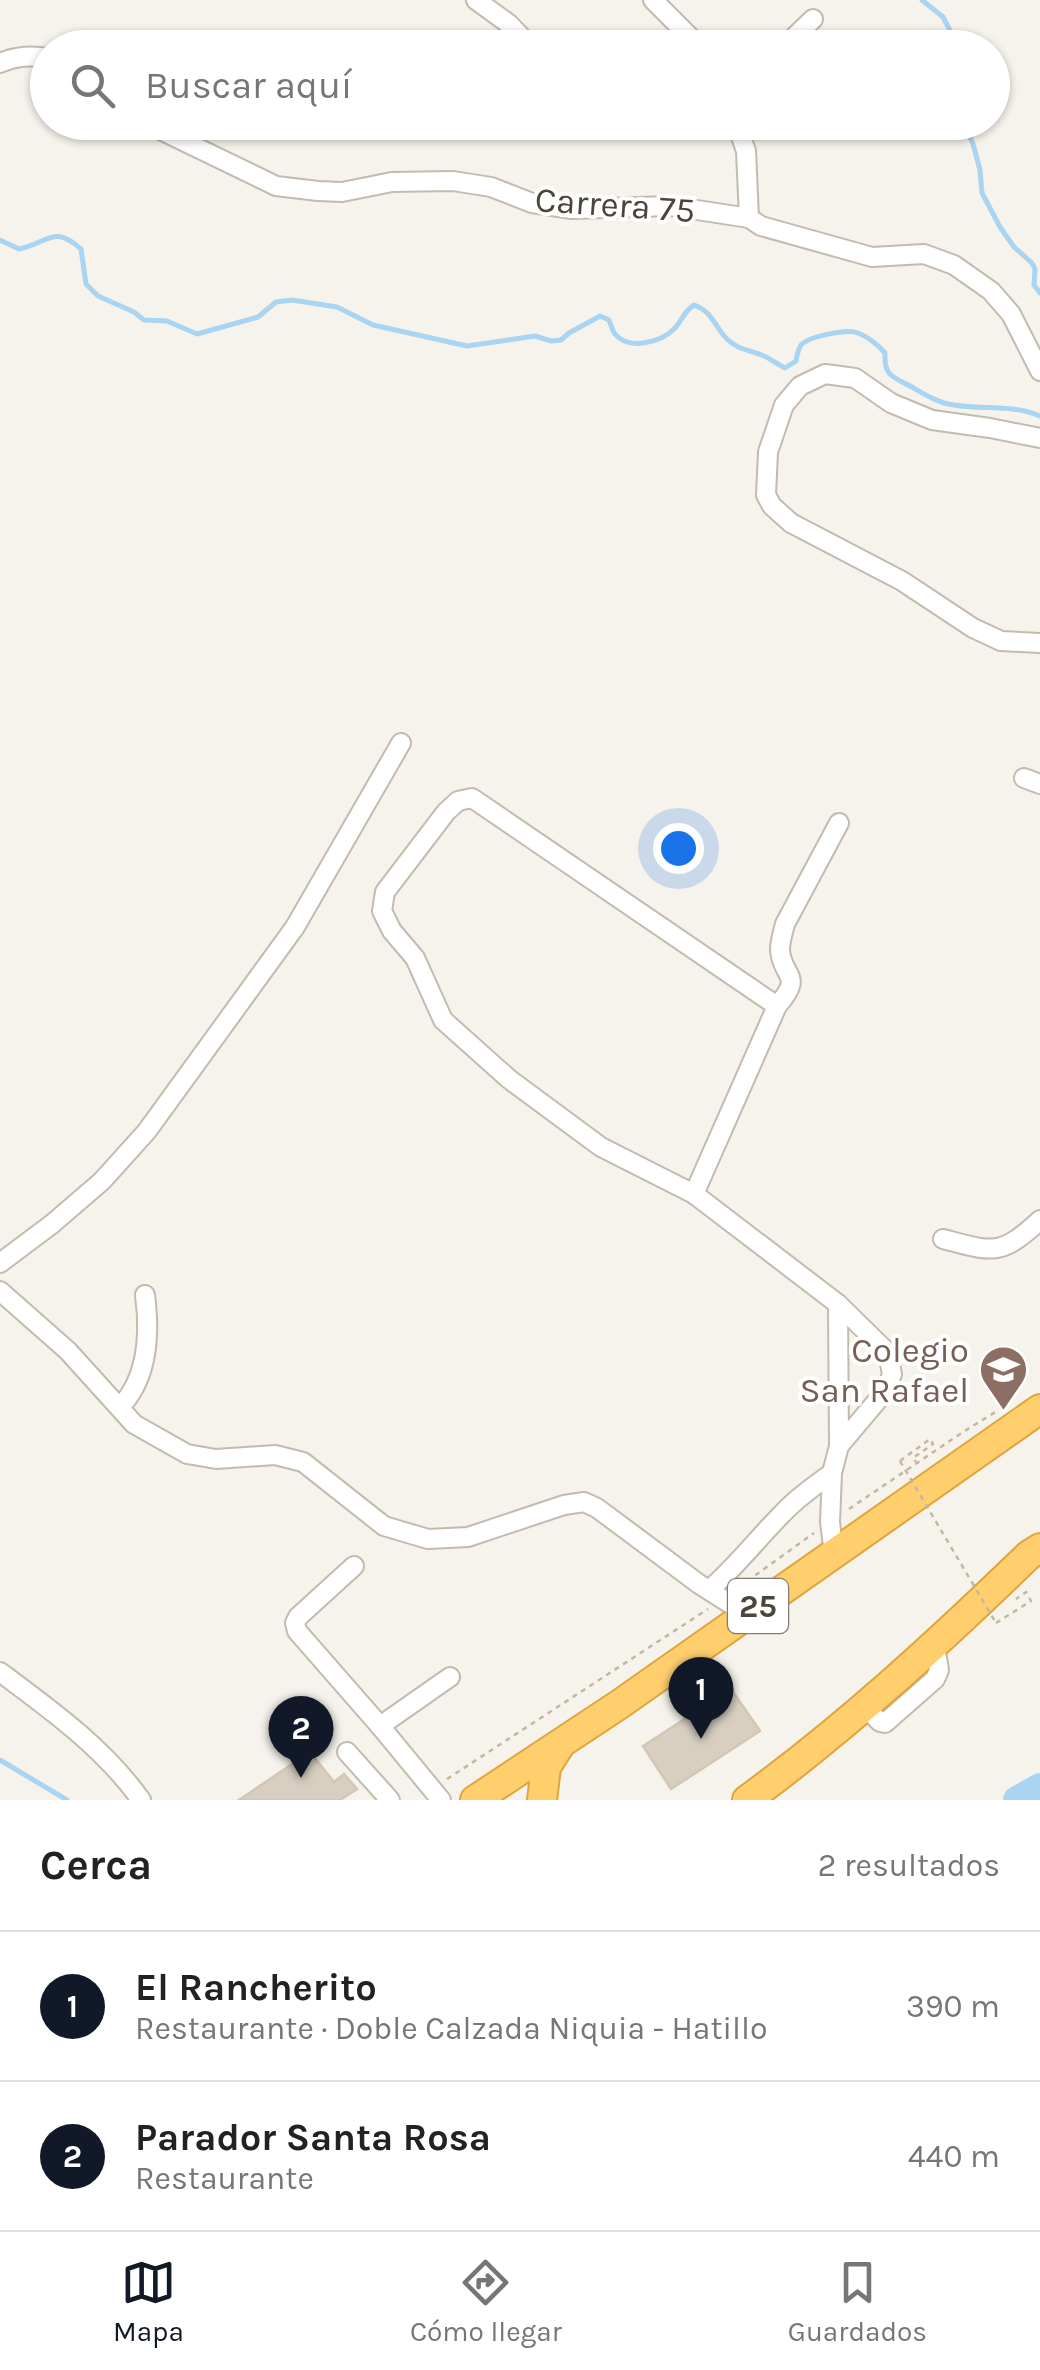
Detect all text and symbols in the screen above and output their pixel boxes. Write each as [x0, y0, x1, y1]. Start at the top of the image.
search box [30, 30, 1010, 140]
icon: search [65, 58, 120, 113]
text: Buscar aquí [145, 63, 352, 108]
street label: Carrera 75 [534, 179, 696, 231]
your location [653, 823, 704, 874]
place label: Colegio San Rafael [799, 1330, 969, 1411]
school or university icon: Colegio San Rafael [978, 1344, 1030, 1412]
road number: 25 [728, 1579, 788, 1633]
pin: 1 [668, 1656, 734, 1739]
pin: 2 [268, 1696, 334, 1778]
text: Cerca [40, 1840, 152, 1890]
text: 2 resultados [818, 1847, 1000, 1884]
text: El Rancherito [135, 1965, 377, 2010]
text: 1 [67, 1988, 78, 2025]
text: 390 m [906, 1988, 1000, 2025]
text: Restaurante · Doble Calzada Niquia - Hatillo [135, 2010, 767, 2047]
text: Parador Santa Rosa [135, 2115, 491, 2160]
text: 2 [63, 2138, 82, 2175]
text: 440 m [908, 2138, 1000, 2175]
text: Restaurante [135, 2160, 314, 2197]
tab: Mapa [113, 2255, 184, 2348]
tab: Cómo llegar [410, 2255, 562, 2348]
tab: Guardados [788, 2255, 927, 2348]

